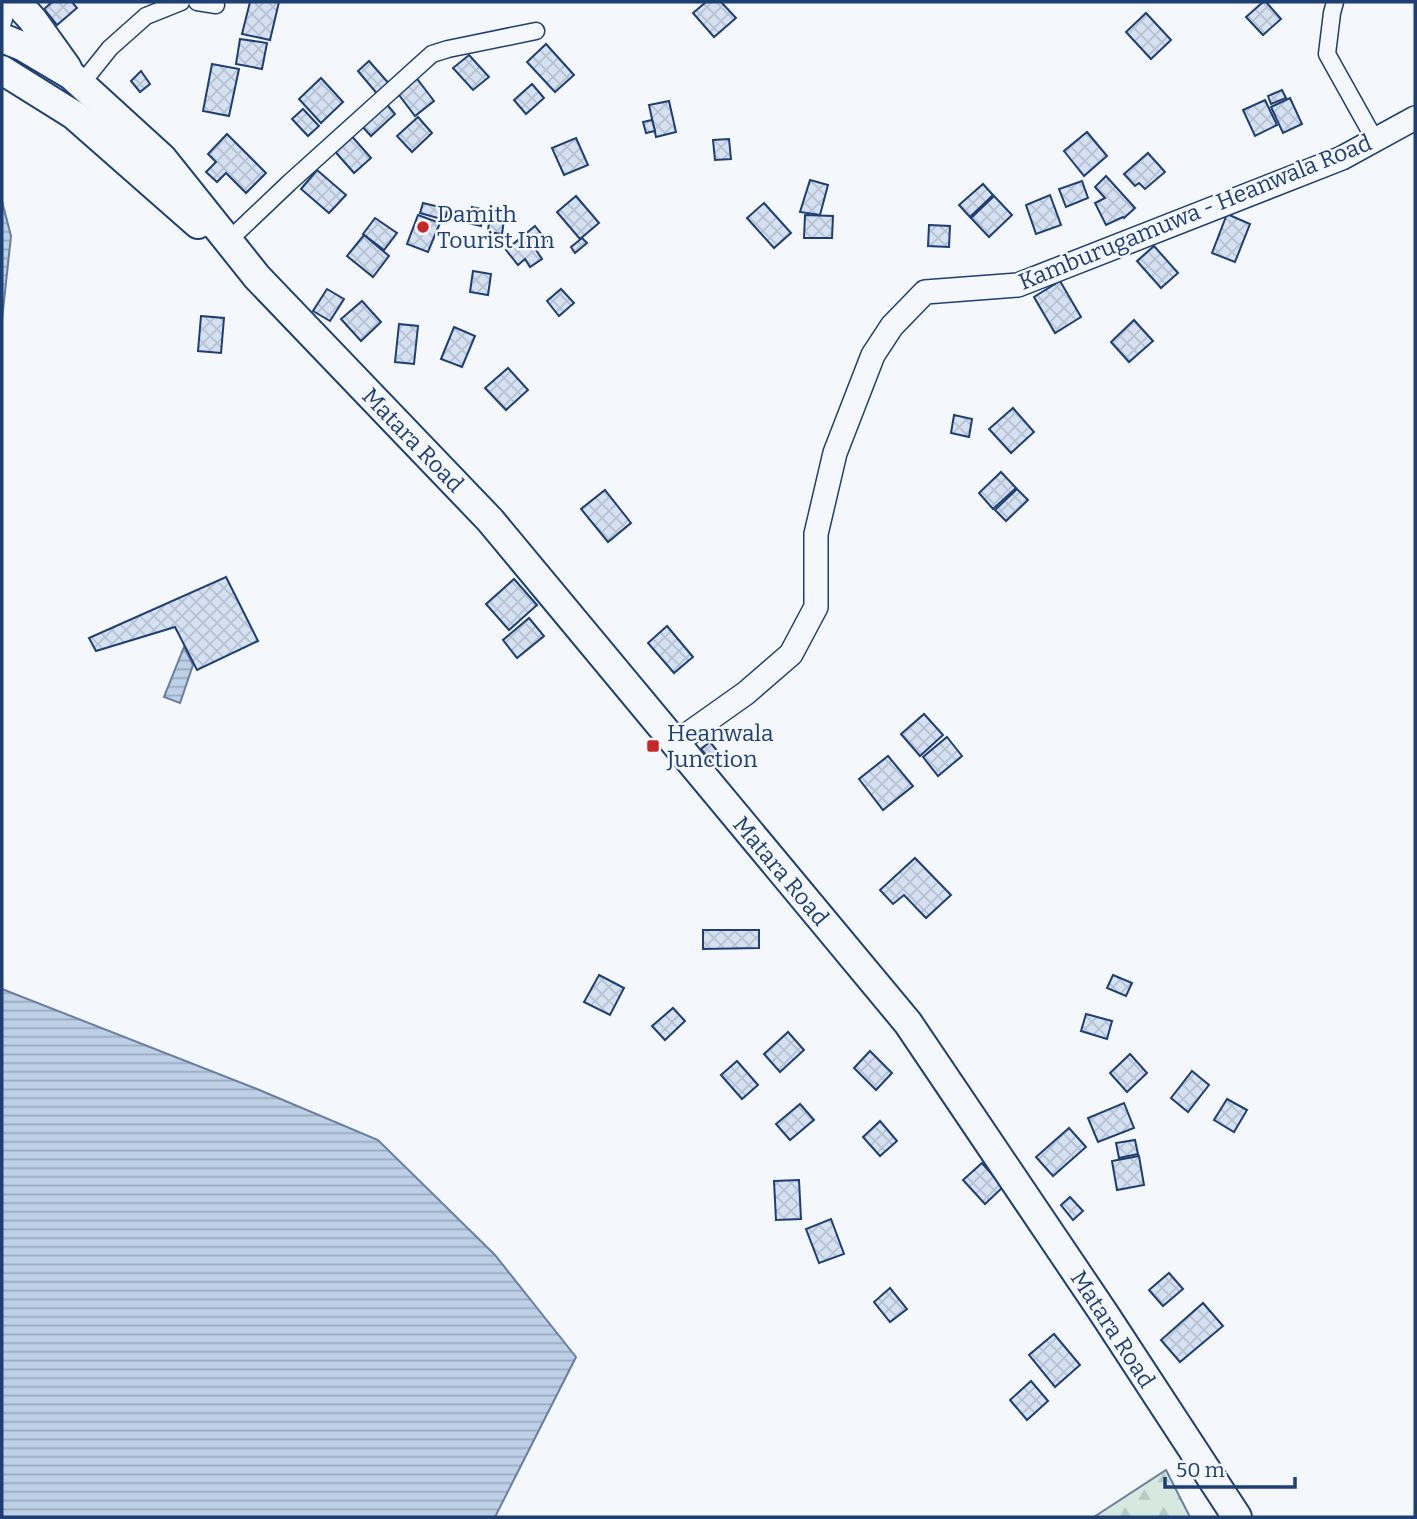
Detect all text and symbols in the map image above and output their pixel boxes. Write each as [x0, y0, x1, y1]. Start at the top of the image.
street label: Kamburugamuwa - Heanwala Road [1014, 128, 1376, 296]
place label: Damith Tourist Inn [437, 200, 555, 254]
marker: Damith Tourist Inn [415, 219, 431, 235]
street label: Matara Road [356, 382, 470, 498]
place label: Heanwala Junction [666, 719, 774, 773]
marker: Heanwala Junction [645, 738, 661, 754]
street label: Matara Road [727, 811, 835, 932]
street label: Matara Road [1065, 1265, 1161, 1393]
scale bar [1165, 1446, 1294, 1490]
text: 50 m [1176, 1457, 1225, 1483]

